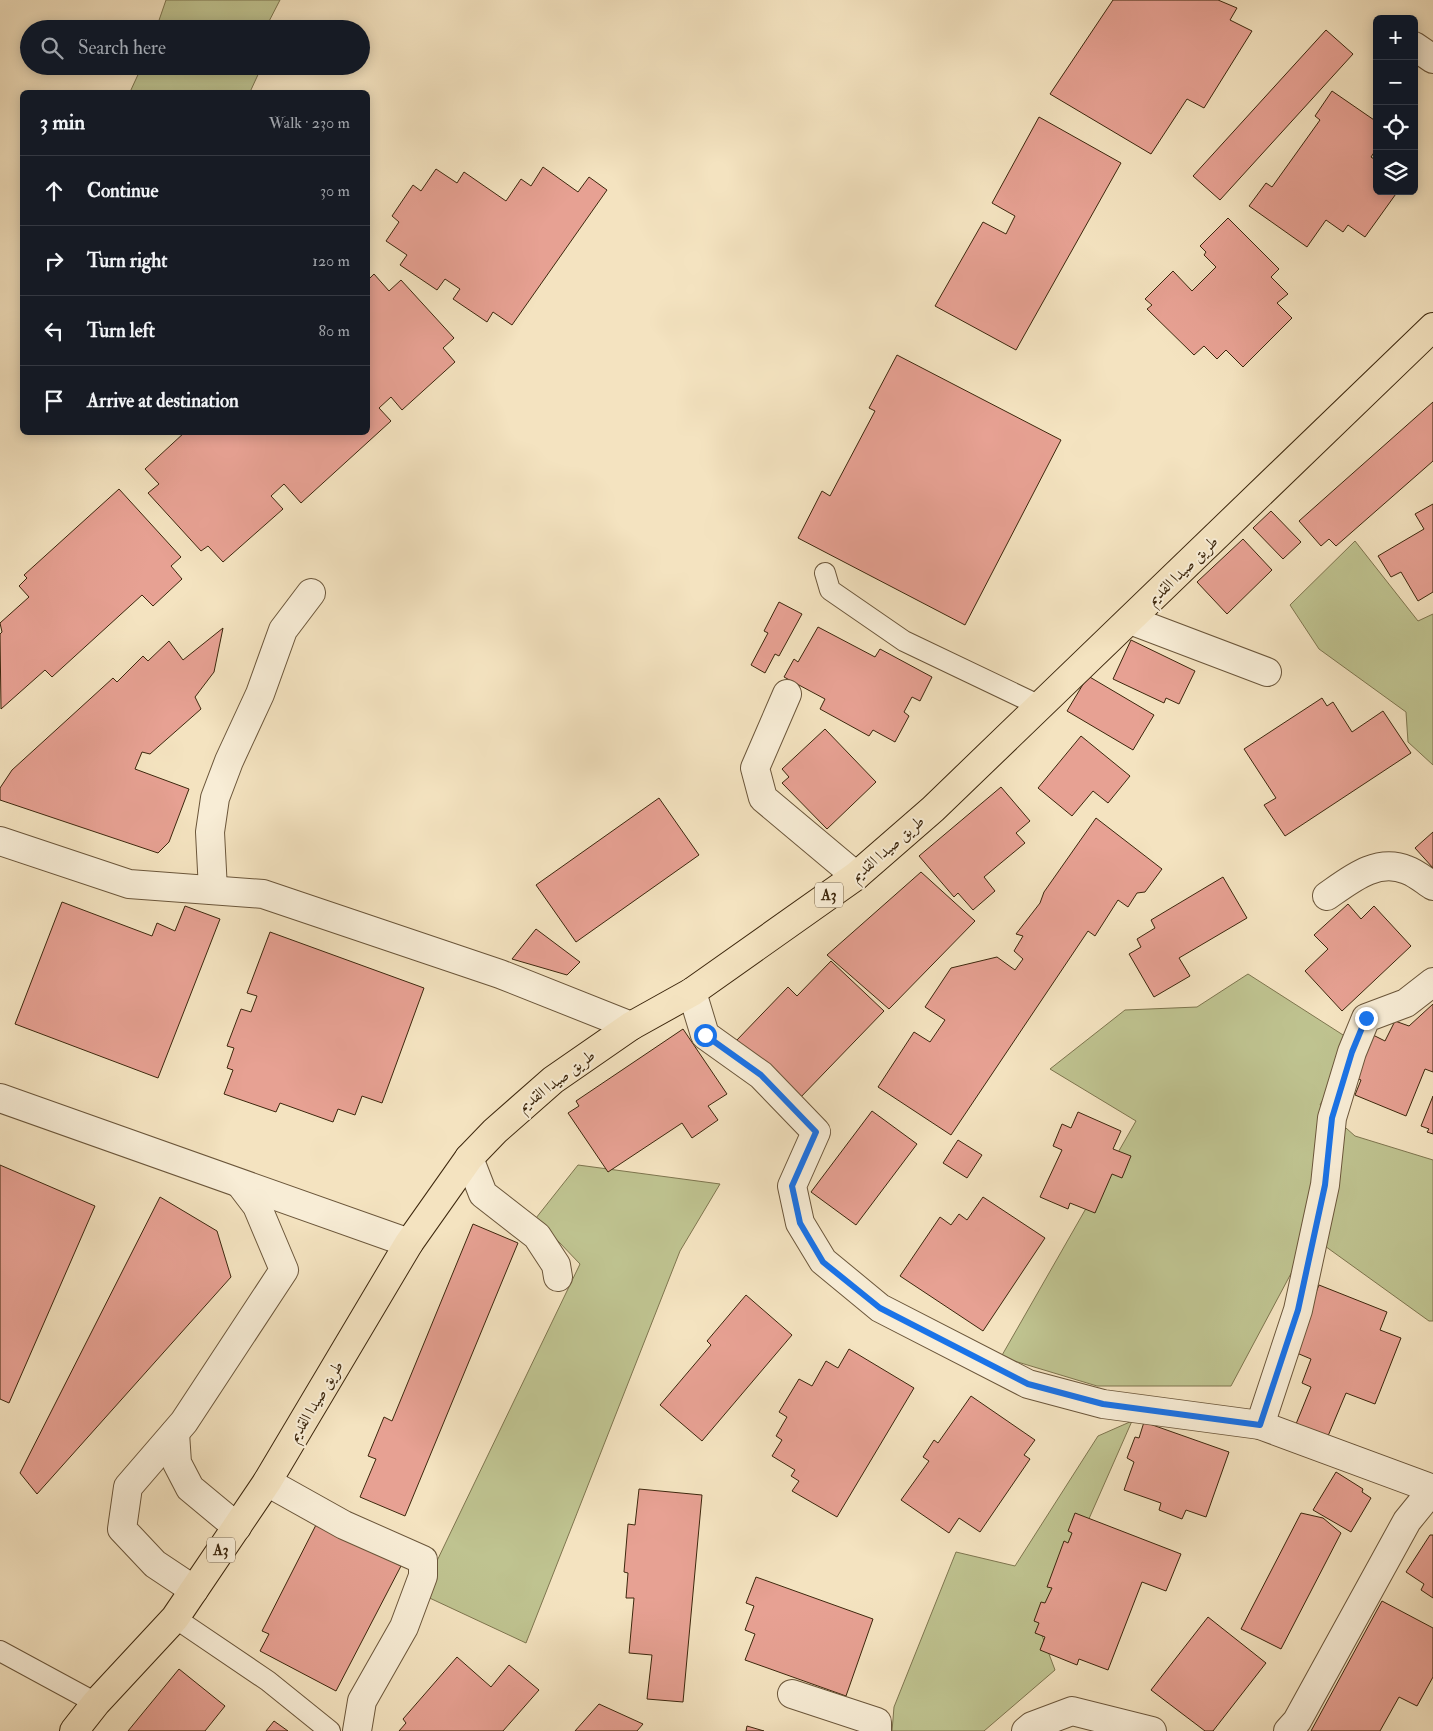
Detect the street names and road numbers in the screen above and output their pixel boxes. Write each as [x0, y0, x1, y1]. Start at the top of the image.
street label: طريق صيدا القديم [1143, 532, 1225, 613]
street label: طريق صيدا القديم [847, 811, 931, 889]
road number: A3 [815, 882, 843, 908]
street label: طريق صيدا القديم [514, 1045, 602, 1119]
street label: طريق صيدا القديم [284, 1357, 351, 1448]
road number: A3 [207, 1538, 235, 1562]

